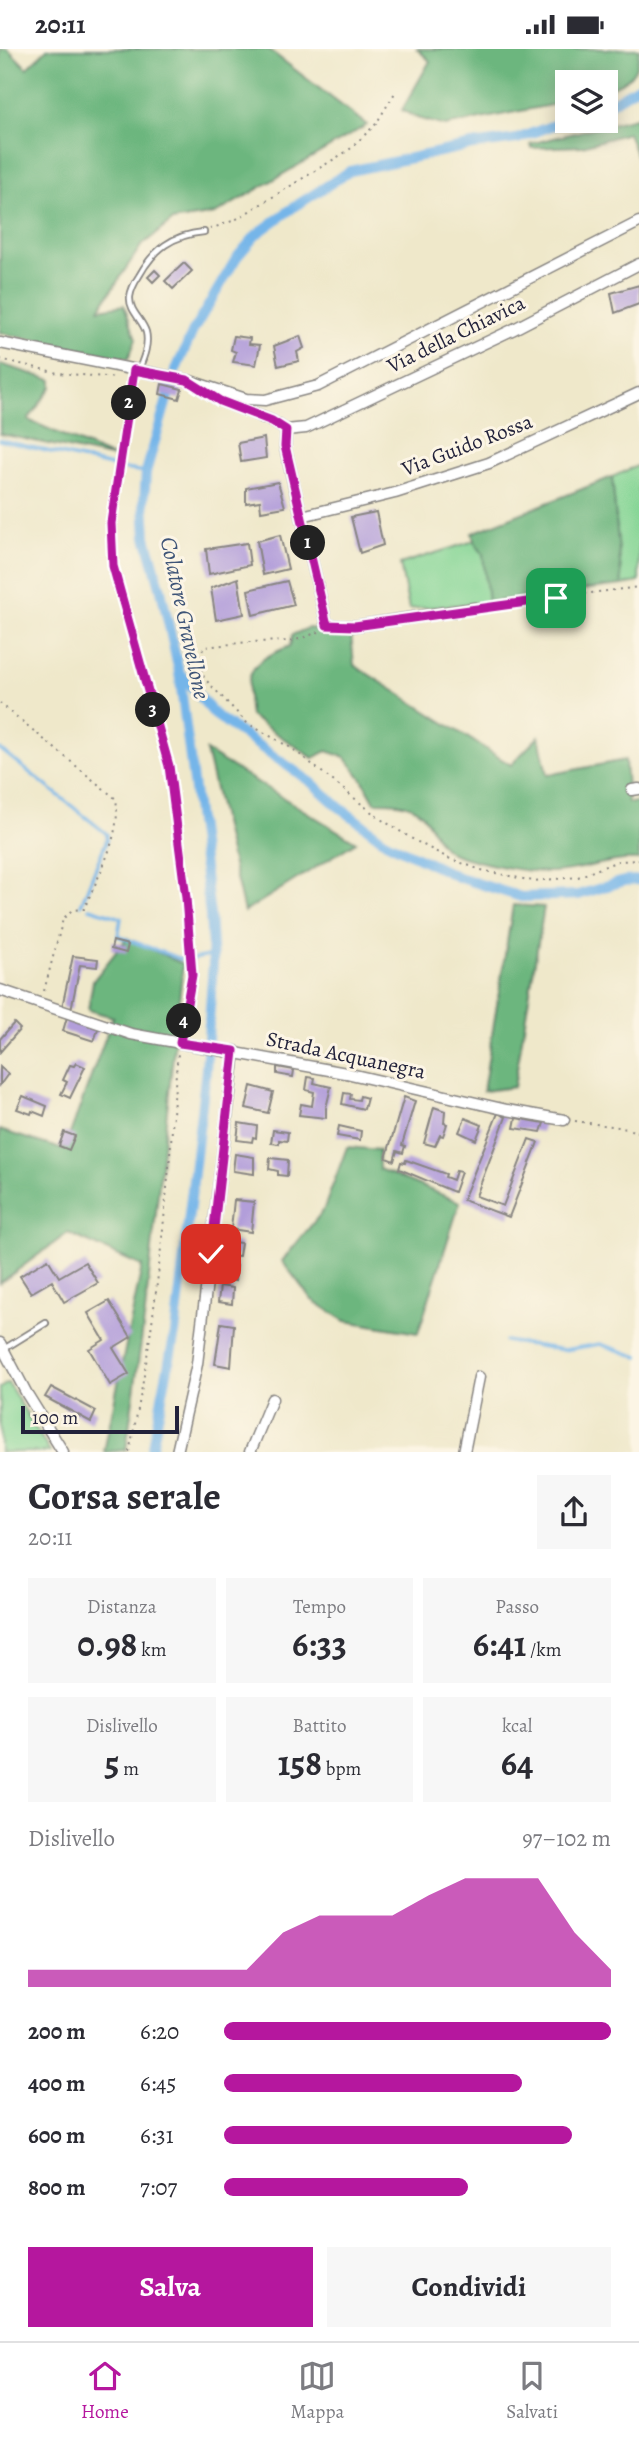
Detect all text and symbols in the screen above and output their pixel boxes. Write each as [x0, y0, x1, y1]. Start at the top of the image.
text: 20:11 [35, 7, 85, 42]
map controls [555, 70, 618, 133]
button: layers [555, 70, 618, 133]
street label: Via della Chiavica [381, 288, 530, 380]
pin: 2 [111, 385, 146, 421]
text: 2 [124, 389, 133, 415]
street label: Via Guido Rossa [397, 407, 537, 483]
pin: 1 [290, 525, 326, 561]
text: 1 [304, 529, 311, 555]
water label: Colatore Gravellone [153, 534, 217, 702]
pin [526, 568, 586, 628]
icon: arrive [537, 579, 575, 617]
pin: 3 [136, 693, 170, 727]
text: 3 [148, 696, 157, 722]
pin: 4 [166, 1003, 202, 1039]
text: 4 [179, 1007, 188, 1033]
street label: Strada Acquanegra [264, 1024, 428, 1086]
pin [181, 1224, 241, 1284]
icon: check [192, 1235, 230, 1273]
scale bar [21, 1403, 178, 1435]
text: 100 m [32, 1405, 78, 1431]
text: Corsa serale [28, 1470, 221, 1522]
button: share [537, 1475, 611, 1549]
text: 20:11 [28, 1522, 72, 1553]
text: Distanza [87, 1594, 157, 1620]
text: Tempo [293, 1594, 346, 1620]
text: Passo [495, 1594, 539, 1620]
text: 0.98 [77, 1620, 137, 1668]
text: 6:33 [292, 1620, 347, 1668]
text: 6:41 [473, 1620, 526, 1668]
text: km [137, 1637, 166, 1663]
text: /km [526, 1637, 562, 1663]
text: Dislivello [86, 1713, 158, 1739]
text: Battito [293, 1713, 346, 1739]
text: kcal [502, 1713, 532, 1739]
text: 5 [105, 1739, 120, 1787]
text: 158 [278, 1739, 322, 1787]
text: 64 [501, 1739, 534, 1787]
text: m [120, 1756, 139, 1782]
text: bpm [322, 1756, 361, 1782]
text: Dislivello [28, 1823, 115, 1854]
text: 97–102 m [522, 1823, 611, 1854]
text: 200 m [28, 2016, 86, 2047]
text: 6:20 [140, 2016, 179, 2047]
text: 400 m [28, 2068, 85, 2099]
text: 6:45 [140, 2068, 176, 2099]
text: 600 m [28, 2120, 85, 2151]
text: 6:31 [140, 2120, 174, 2151]
text: 800 m [28, 2172, 85, 2203]
text: 7:07 [140, 2172, 177, 2203]
button: Salva [28, 2247, 313, 2327]
button: Condividi [327, 2247, 611, 2327]
tab: Home [81, 2357, 129, 2425]
tab: Mappa [291, 2357, 344, 2425]
tab: Salvati [506, 2357, 558, 2425]

